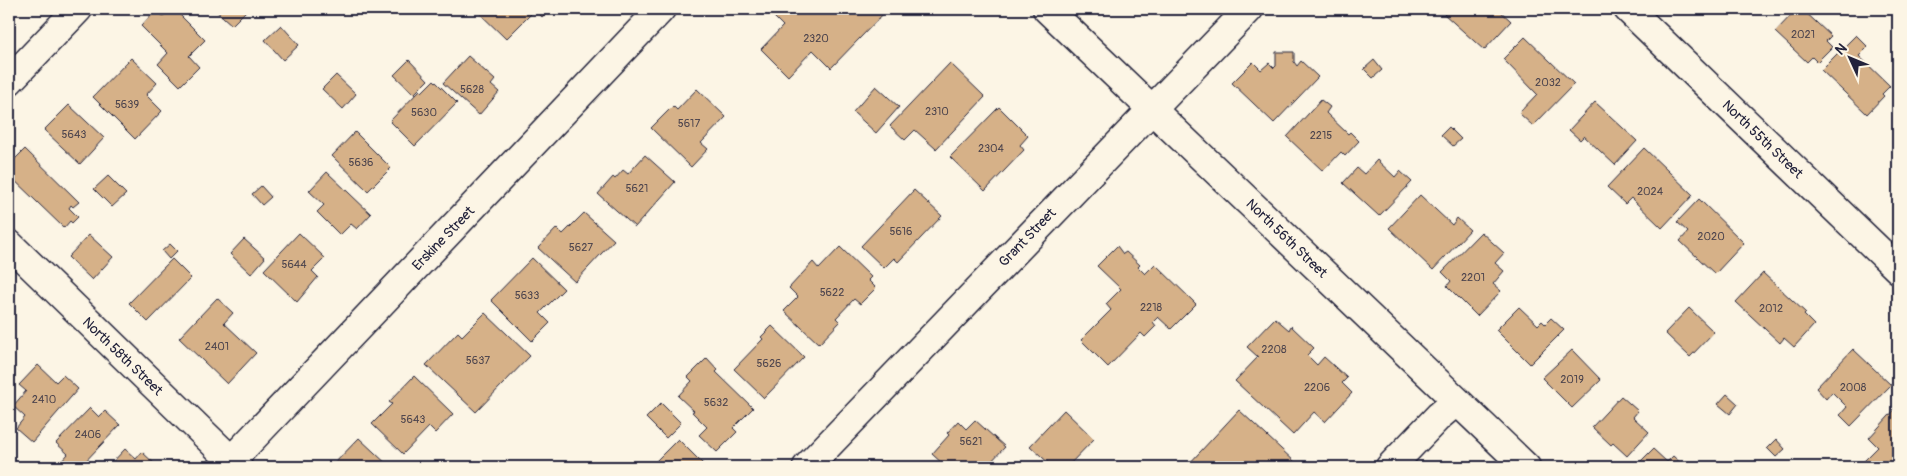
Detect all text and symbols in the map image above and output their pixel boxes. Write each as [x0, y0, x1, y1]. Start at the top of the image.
house number: 2021 [1791, 28, 1815, 41]
house number: 2320 [803, 32, 829, 45]
north arrow [1824, 32, 1874, 82]
text: N [1832, 40, 1850, 59]
house number: 2032 [1535, 76, 1561, 89]
house number: 5628 [460, 83, 484, 96]
street label: North 55th Street [1719, 97, 1807, 182]
house number: 5639 [115, 98, 139, 111]
house number: 2310 [925, 105, 949, 118]
house number: 5630 [411, 106, 437, 119]
house number: 5617 [678, 117, 700, 130]
house number: 5643 [62, 128, 86, 141]
house number: 2215 [1310, 129, 1332, 142]
house number: 2304 [978, 142, 1005, 155]
house number: 5636 [349, 156, 373, 169]
house number: 5621 [626, 182, 648, 195]
house number: 2024 [1637, 185, 1664, 198]
street label: North 56th Street [1243, 195, 1331, 282]
street label: Erskine Street [409, 202, 478, 274]
street label: Grant Street [995, 204, 1060, 270]
house number: 5616 [889, 225, 913, 238]
house number: 2020 [1697, 230, 1725, 243]
house number: 5627 [569, 241, 593, 254]
house number: 5644 [281, 258, 307, 271]
house number: 2201 [1461, 271, 1485, 284]
house number: 5622 [820, 286, 844, 299]
house number: 5633 [515, 289, 539, 302]
house number: 2218 [1140, 301, 1163, 314]
house number: 2012 [1759, 302, 1783, 315]
street label: North 58th Street [79, 314, 167, 399]
house number: 2401 [205, 340, 229, 353]
house number: 2208 [1261, 343, 1287, 356]
house number: 5637 [466, 354, 490, 367]
house number: 5626 [757, 357, 781, 370]
house number: 2019 [1560, 373, 1584, 386]
house number: 2206 [1304, 381, 1330, 394]
house number: 2008 [1840, 381, 1867, 394]
house number: 2410 [32, 393, 56, 406]
house number: 5632 [704, 396, 728, 409]
house number: 5643 [401, 413, 425, 426]
house number: 2406 [75, 428, 101, 441]
house number: 5621 [960, 435, 982, 448]

